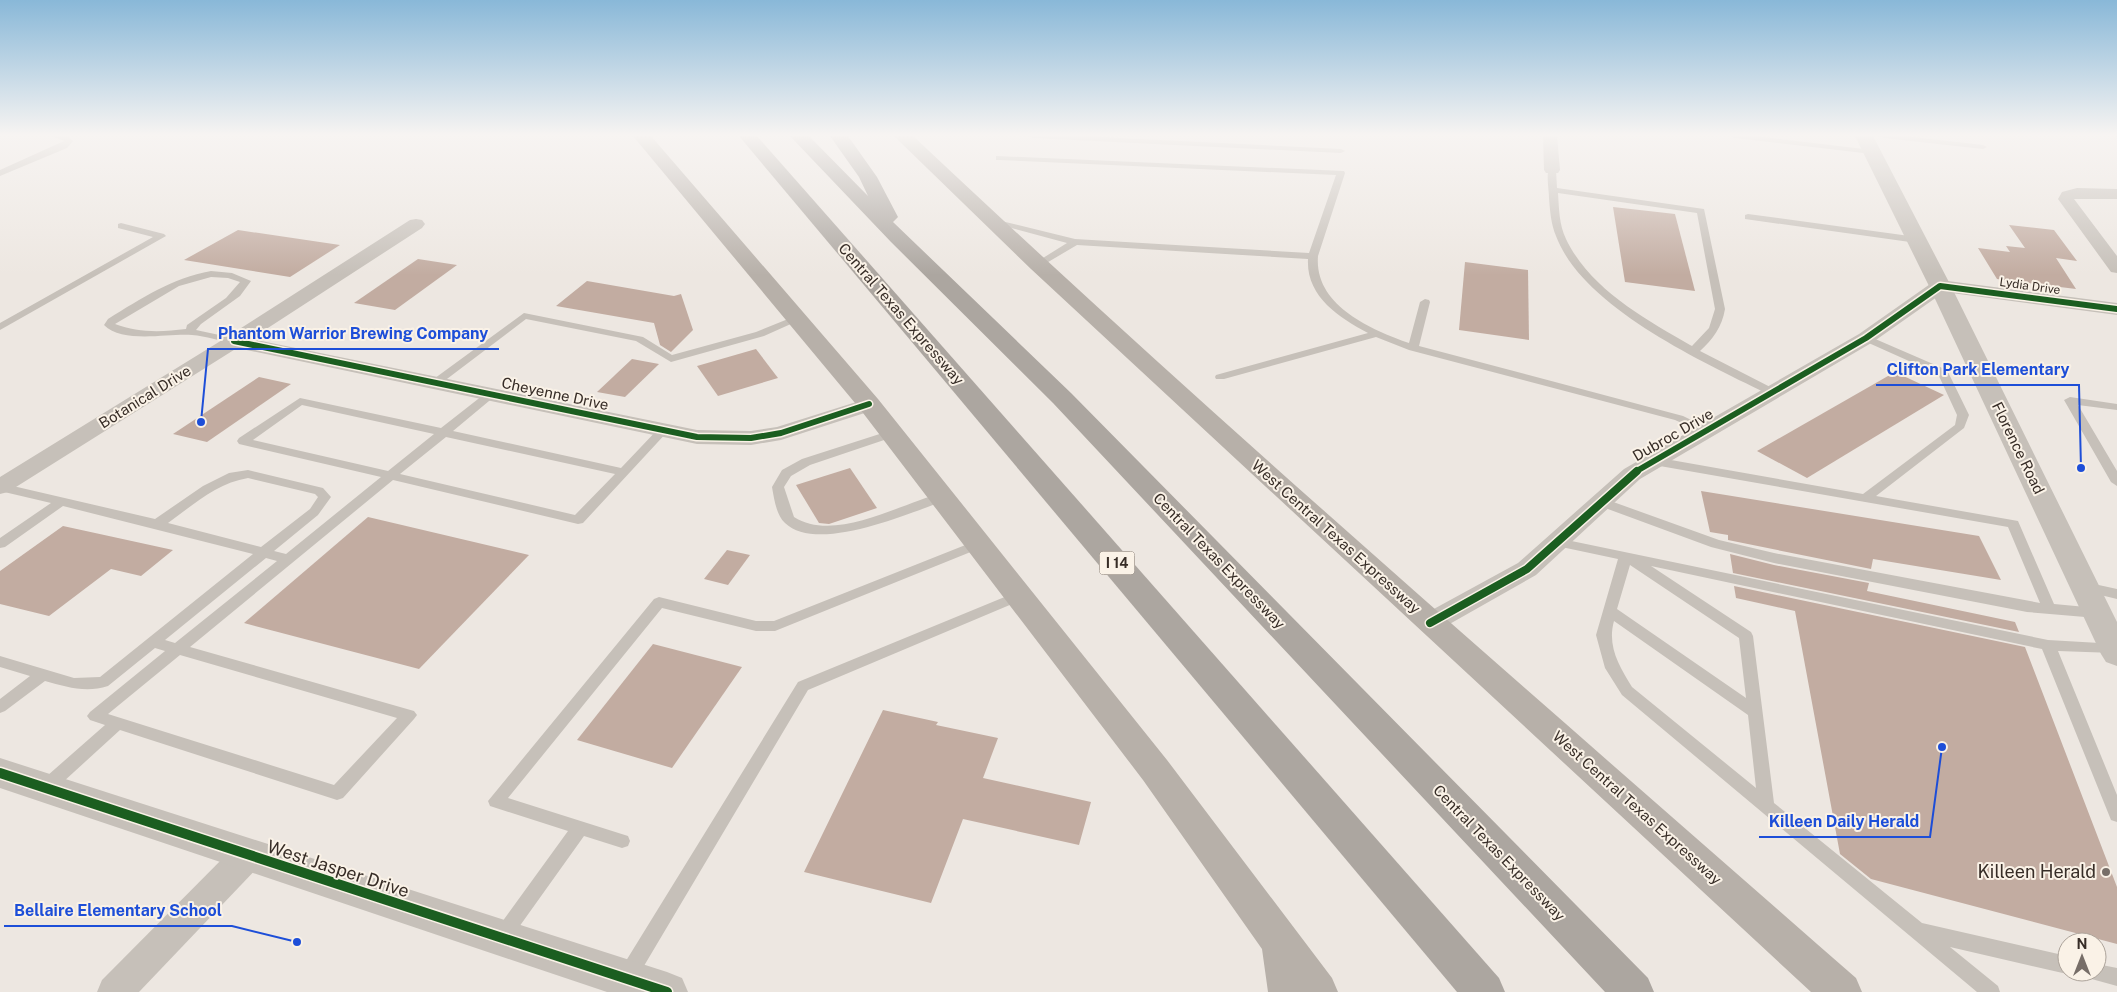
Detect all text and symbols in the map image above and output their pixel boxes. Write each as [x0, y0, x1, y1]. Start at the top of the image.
street label: Central Texas Expressway [835, 239, 967, 388]
street label: Lydia Drive [1999, 275, 2061, 297]
callout: Phantom Warrior Brewing Company [208, 318, 499, 349]
text: Phantom Warrior Brewing Company [218, 324, 488, 343]
callout: Clifton Park Elementary [1876, 354, 2079, 385]
text: Clifton Park Elementary [1887, 360, 2069, 379]
street label: Botanical Drive [96, 362, 194, 432]
street label: Cheyenne Drive [500, 374, 610, 413]
street label: Florence Road [1989, 399, 2048, 497]
street label: Dubroc Drive [1630, 405, 1716, 464]
street label: West Central Texas Expressway [1249, 456, 1424, 617]
street label: Central Texas Expressway [1150, 489, 1289, 632]
road number: I 14 [1100, 552, 1134, 574]
street label: West Central Texas Expressway [1550, 727, 1725, 888]
street label: Central Texas Expressway [1430, 781, 1569, 924]
callout: Killeen Daily Herald [1759, 806, 1930, 837]
text: Killeen Daily Herald [1769, 812, 1919, 831]
street label: West Jasper Drive [264, 836, 412, 901]
place label: Killeen Herald [1978, 861, 2096, 882]
marker: Killeen Herald [2100, 866, 2112, 878]
callout: Bellaire Elementary School [4, 895, 232, 926]
text: Bellaire Elementary School [14, 901, 222, 920]
north arrow [2057, 932, 2107, 982]
text: N [2077, 936, 2087, 952]

